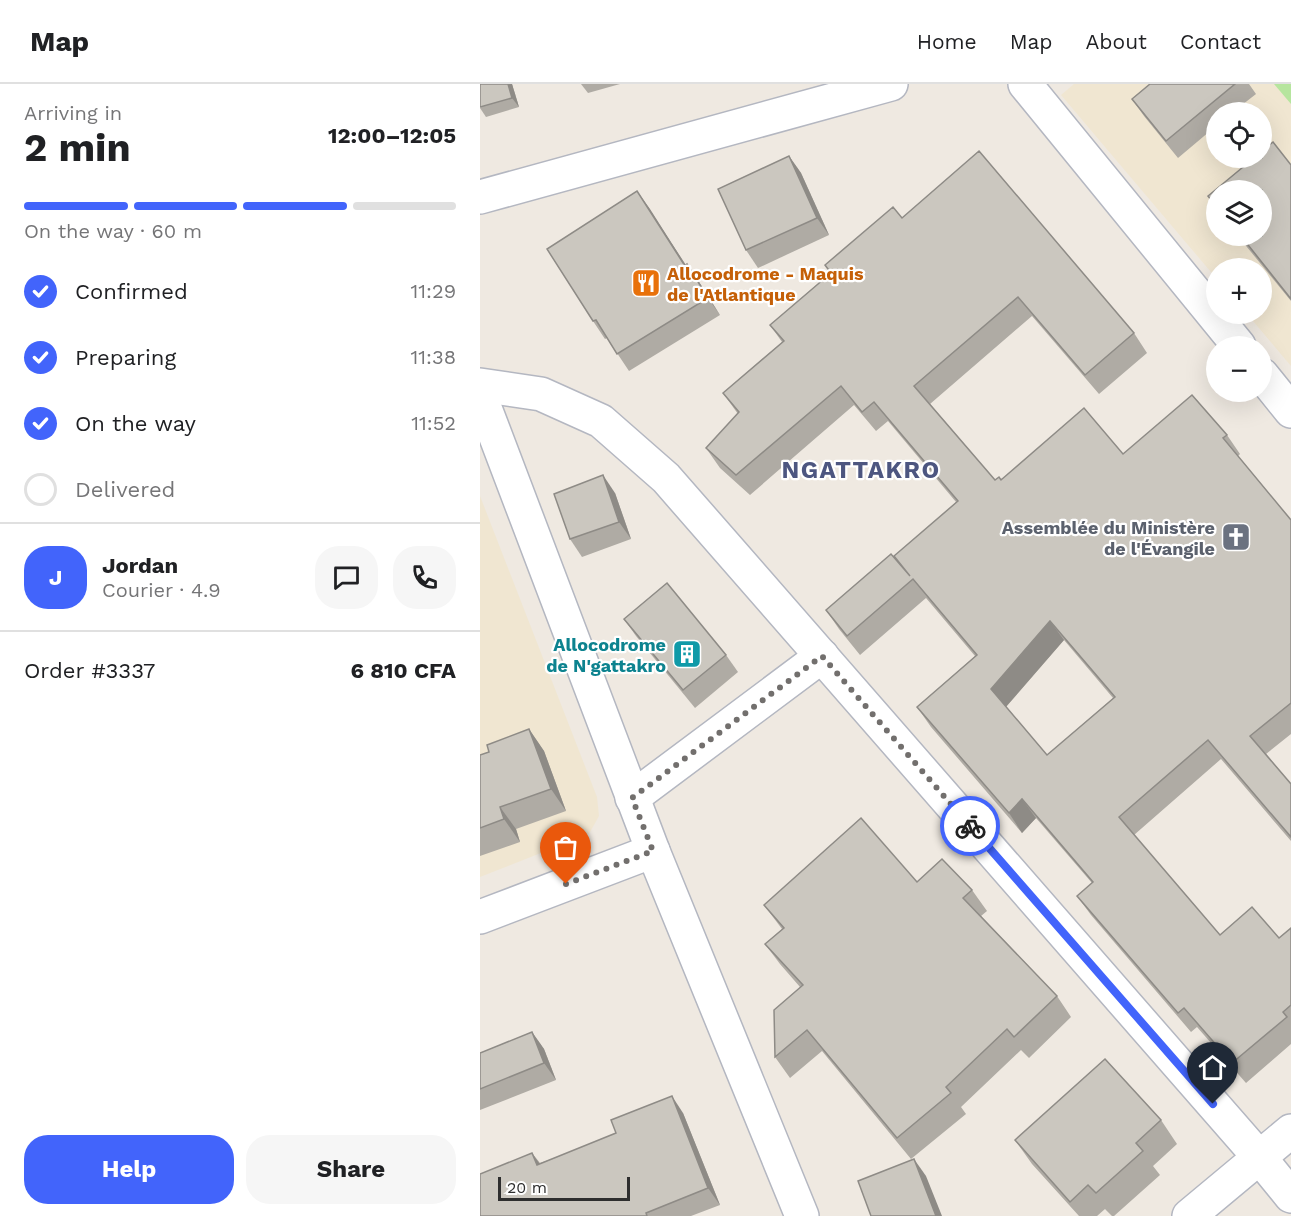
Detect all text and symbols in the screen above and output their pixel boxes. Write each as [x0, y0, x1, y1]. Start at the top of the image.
text: Map [30, 25, 89, 58]
text: Home [917, 29, 977, 54]
text: Map [1010, 29, 1053, 54]
text: About [1086, 29, 1147, 54]
text: Contact [1180, 29, 1261, 54]
text: Arriving in [24, 101, 122, 125]
map controls [1206, 102, 1272, 402]
button: locate [1206, 102, 1272, 168]
text: 12:00–12:05 [328, 123, 456, 148]
text: 2 min [24, 125, 131, 170]
button: layers [1206, 180, 1272, 246]
text: On the way · 60 m [24, 219, 202, 243]
button: + [1206, 258, 1272, 324]
place label: Allocodrome - Maquis de l'Atlantique [667, 263, 864, 305]
restaurant icon: Allocodrome - Maquis de l'Atlantique [630, 267, 662, 299]
icon: check [24, 275, 57, 308]
text: Confirmed [75, 279, 188, 304]
text: 11:29 [410, 279, 456, 303]
button: − [1206, 336, 1272, 402]
icon: check [24, 341, 57, 374]
text: Preparing [75, 345, 176, 370]
text: 11:38 [411, 345, 456, 369]
icon: check [24, 407, 57, 440]
text: On the way [75, 411, 196, 436]
text: 11:52 [411, 411, 456, 435]
district label: NGATTAKRO [781, 456, 941, 484]
text: Delivered [75, 477, 175, 502]
place label: Assemblée du Ministère de l'Évangile [1002, 517, 1215, 559]
church icon: Assemblée du Ministère de l'Évangile [1220, 521, 1252, 553]
button: chat [315, 546, 378, 609]
button: phone [393, 546, 456, 609]
text: Jordan [102, 553, 178, 578]
text: J [49, 565, 62, 590]
text: Courier · 4.9 [102, 578, 221, 602]
place label: Allocodrome de N'gattakro [546, 634, 666, 676]
building icon: Allocodrome de N'gattakro [671, 638, 703, 670]
text: Order #3337 [24, 658, 155, 683]
text: 6 810 CFA [350, 658, 456, 683]
courier [940, 796, 1000, 856]
icon: bike [954, 810, 987, 843]
pin [540, 822, 591, 884]
icon: bag [549, 831, 582, 864]
pin [1187, 1042, 1238, 1104]
icon: home [1196, 1051, 1229, 1084]
button: Help [24, 1135, 234, 1204]
button: Share [246, 1135, 456, 1204]
scale bar [498, 1174, 630, 1202]
text: 20 m [507, 1178, 547, 1197]

